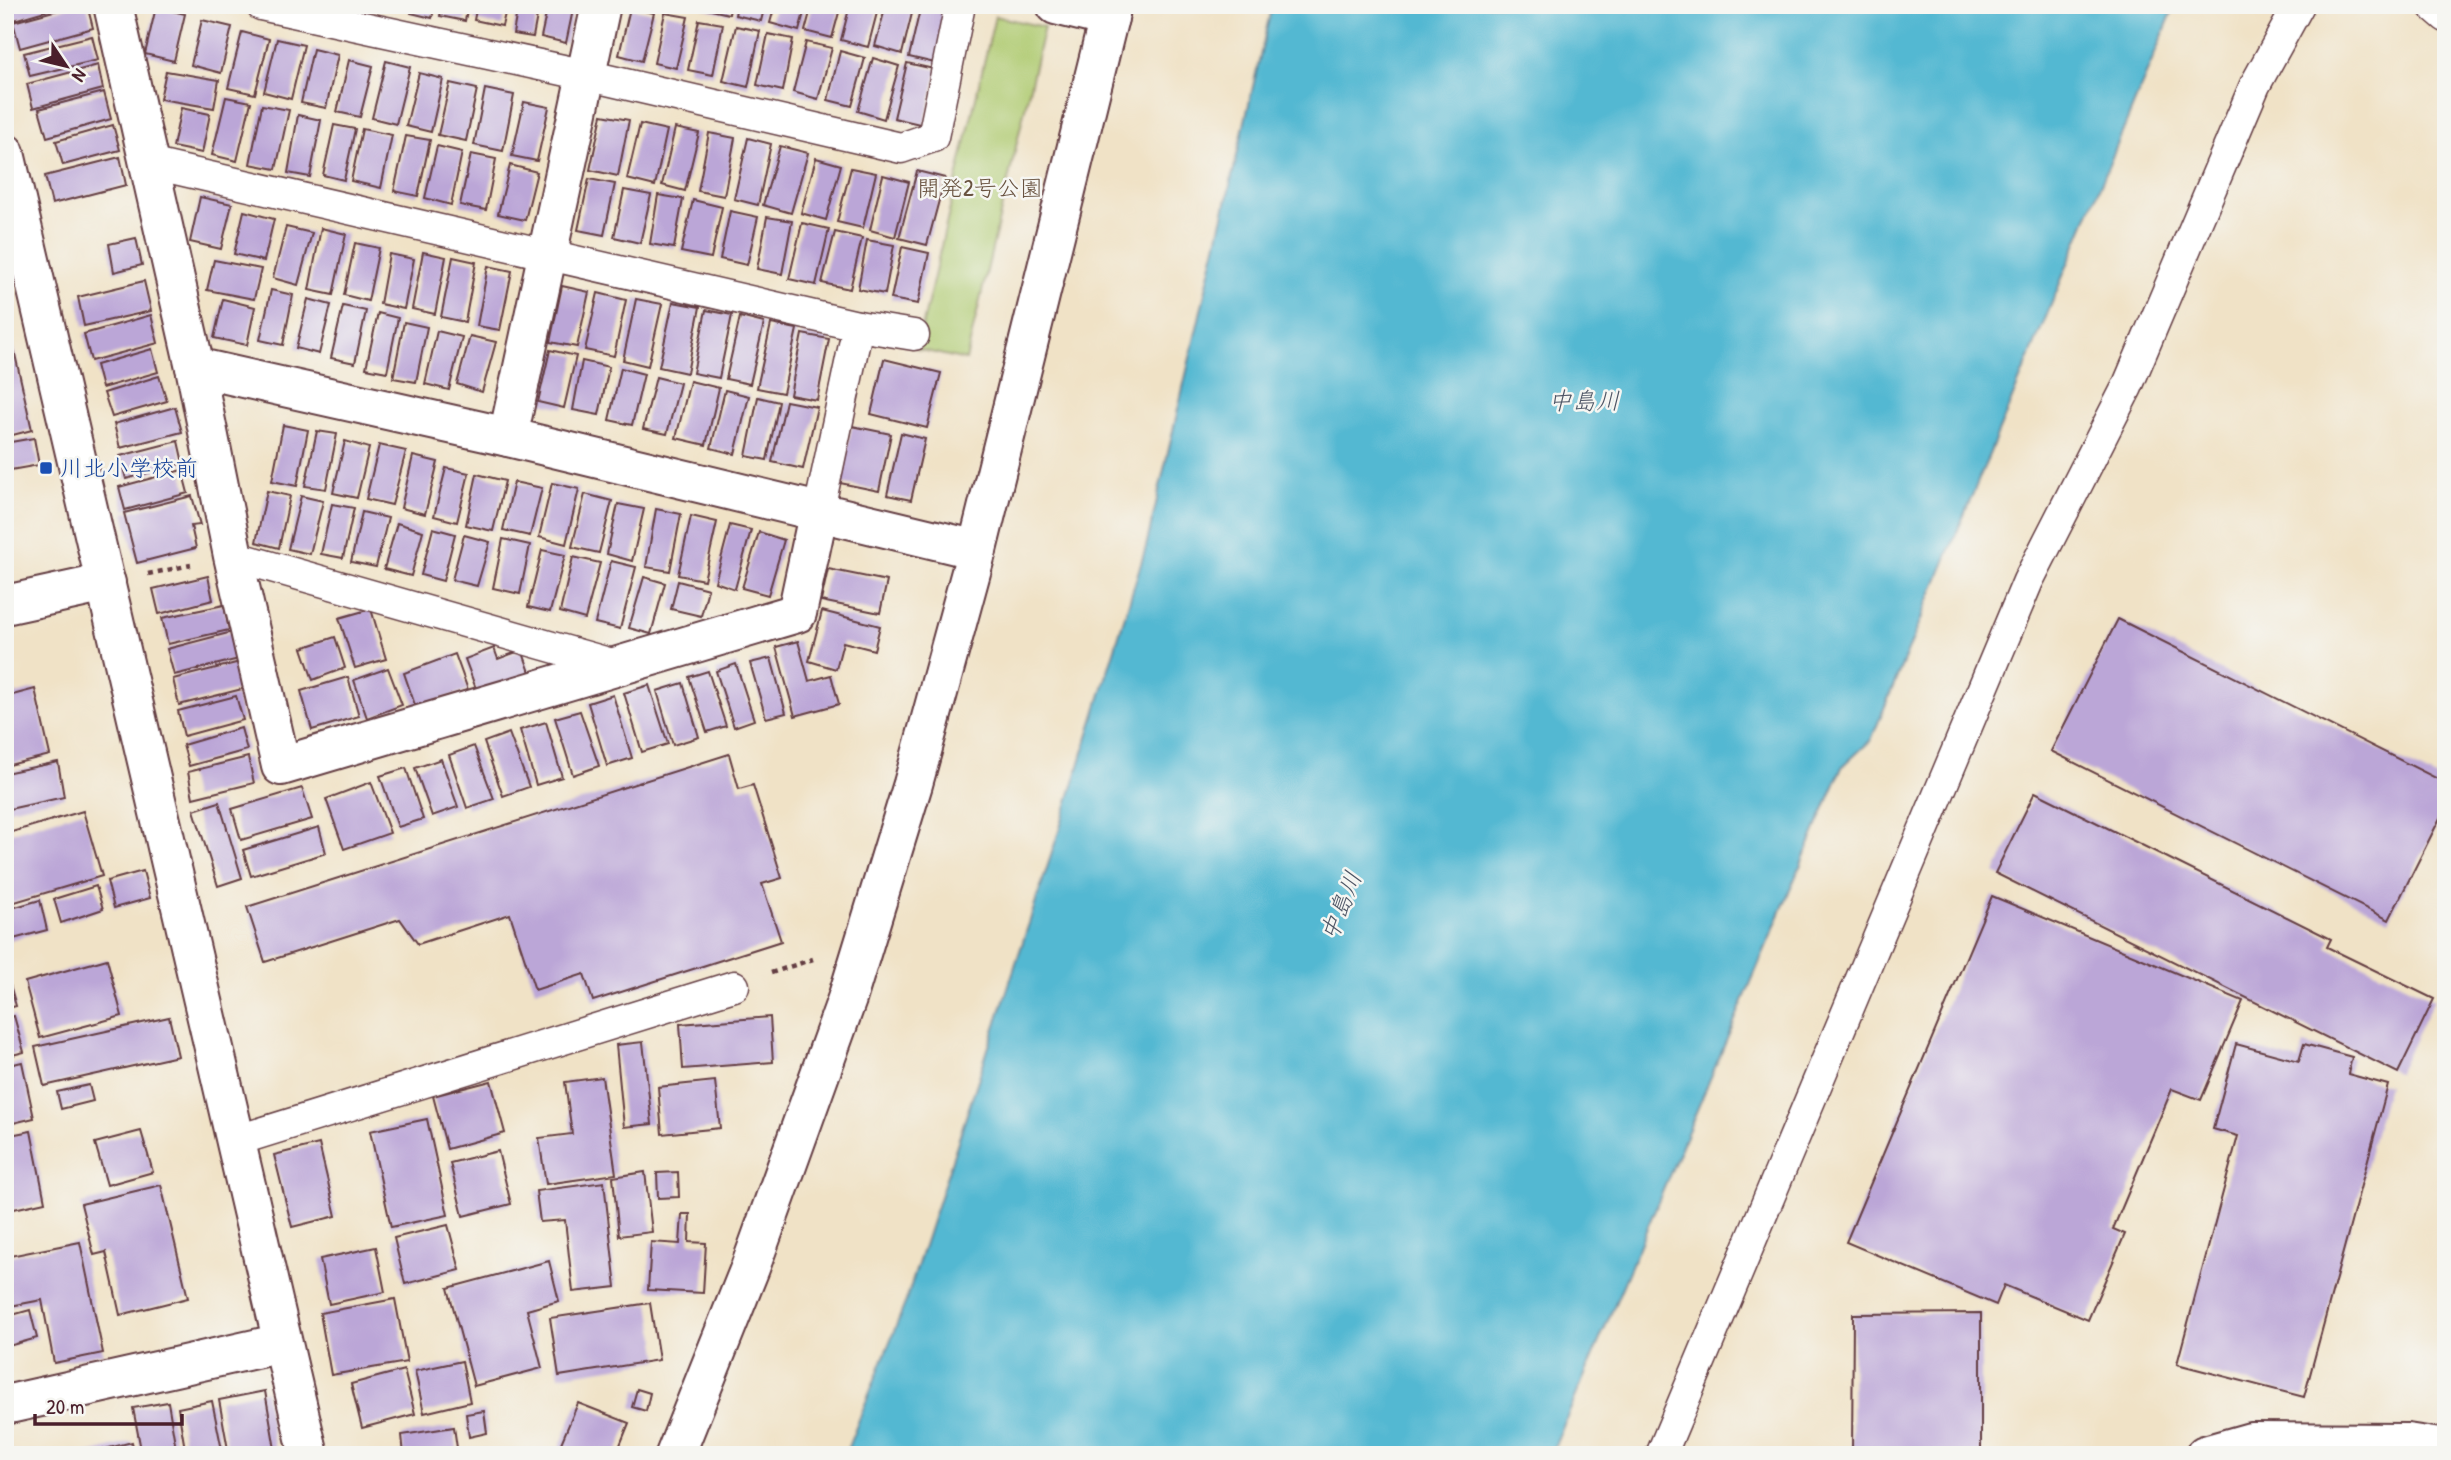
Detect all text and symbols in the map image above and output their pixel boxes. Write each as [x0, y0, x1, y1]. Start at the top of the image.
north arrow [32, 32, 102, 102]
text: N [66, 64, 93, 87]
park label: 開発2号公園 [917, 172, 1043, 203]
water label: 中島川 [1548, 384, 1620, 416]
place label: 川北小学校前 [60, 452, 198, 483]
marker: 川北小学校前 [38, 460, 54, 476]
water label: 中島川 [1312, 866, 1368, 945]
scale bar [35, 1383, 182, 1427]
text: 20 m [46, 1392, 84, 1421]

